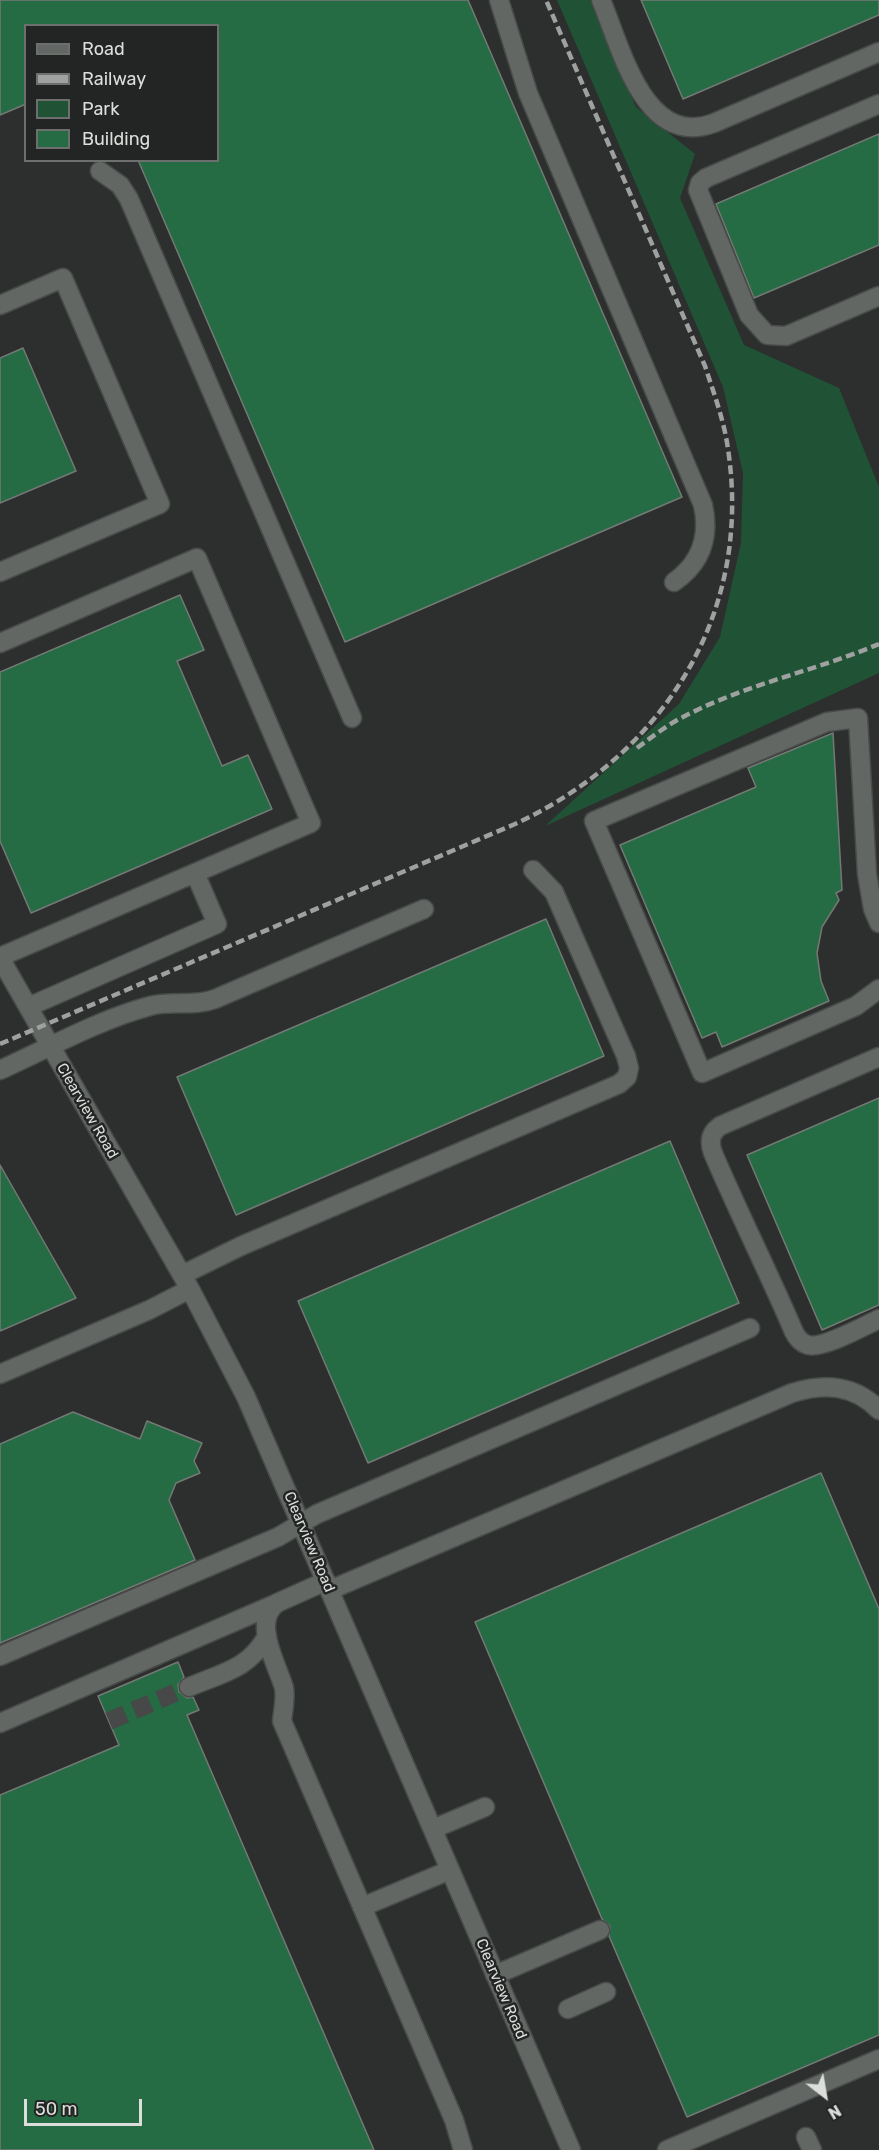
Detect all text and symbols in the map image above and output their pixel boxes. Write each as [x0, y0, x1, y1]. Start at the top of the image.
legend [24, 24, 219, 162]
text: Road [82, 38, 125, 60]
text: Railway [82, 68, 146, 90]
text: Park [82, 98, 119, 120]
text: Building [82, 128, 150, 150]
street label: Clearview Road [52, 1060, 122, 1162]
street label: Clearview Road [280, 1489, 338, 1595]
street label: Clearview Road [472, 1936, 530, 2042]
north arrow [795, 2066, 855, 2126]
scale bar [27, 2087, 146, 2125]
text: 50 m [35, 2098, 78, 2120]
text: N [825, 2101, 844, 2123]

